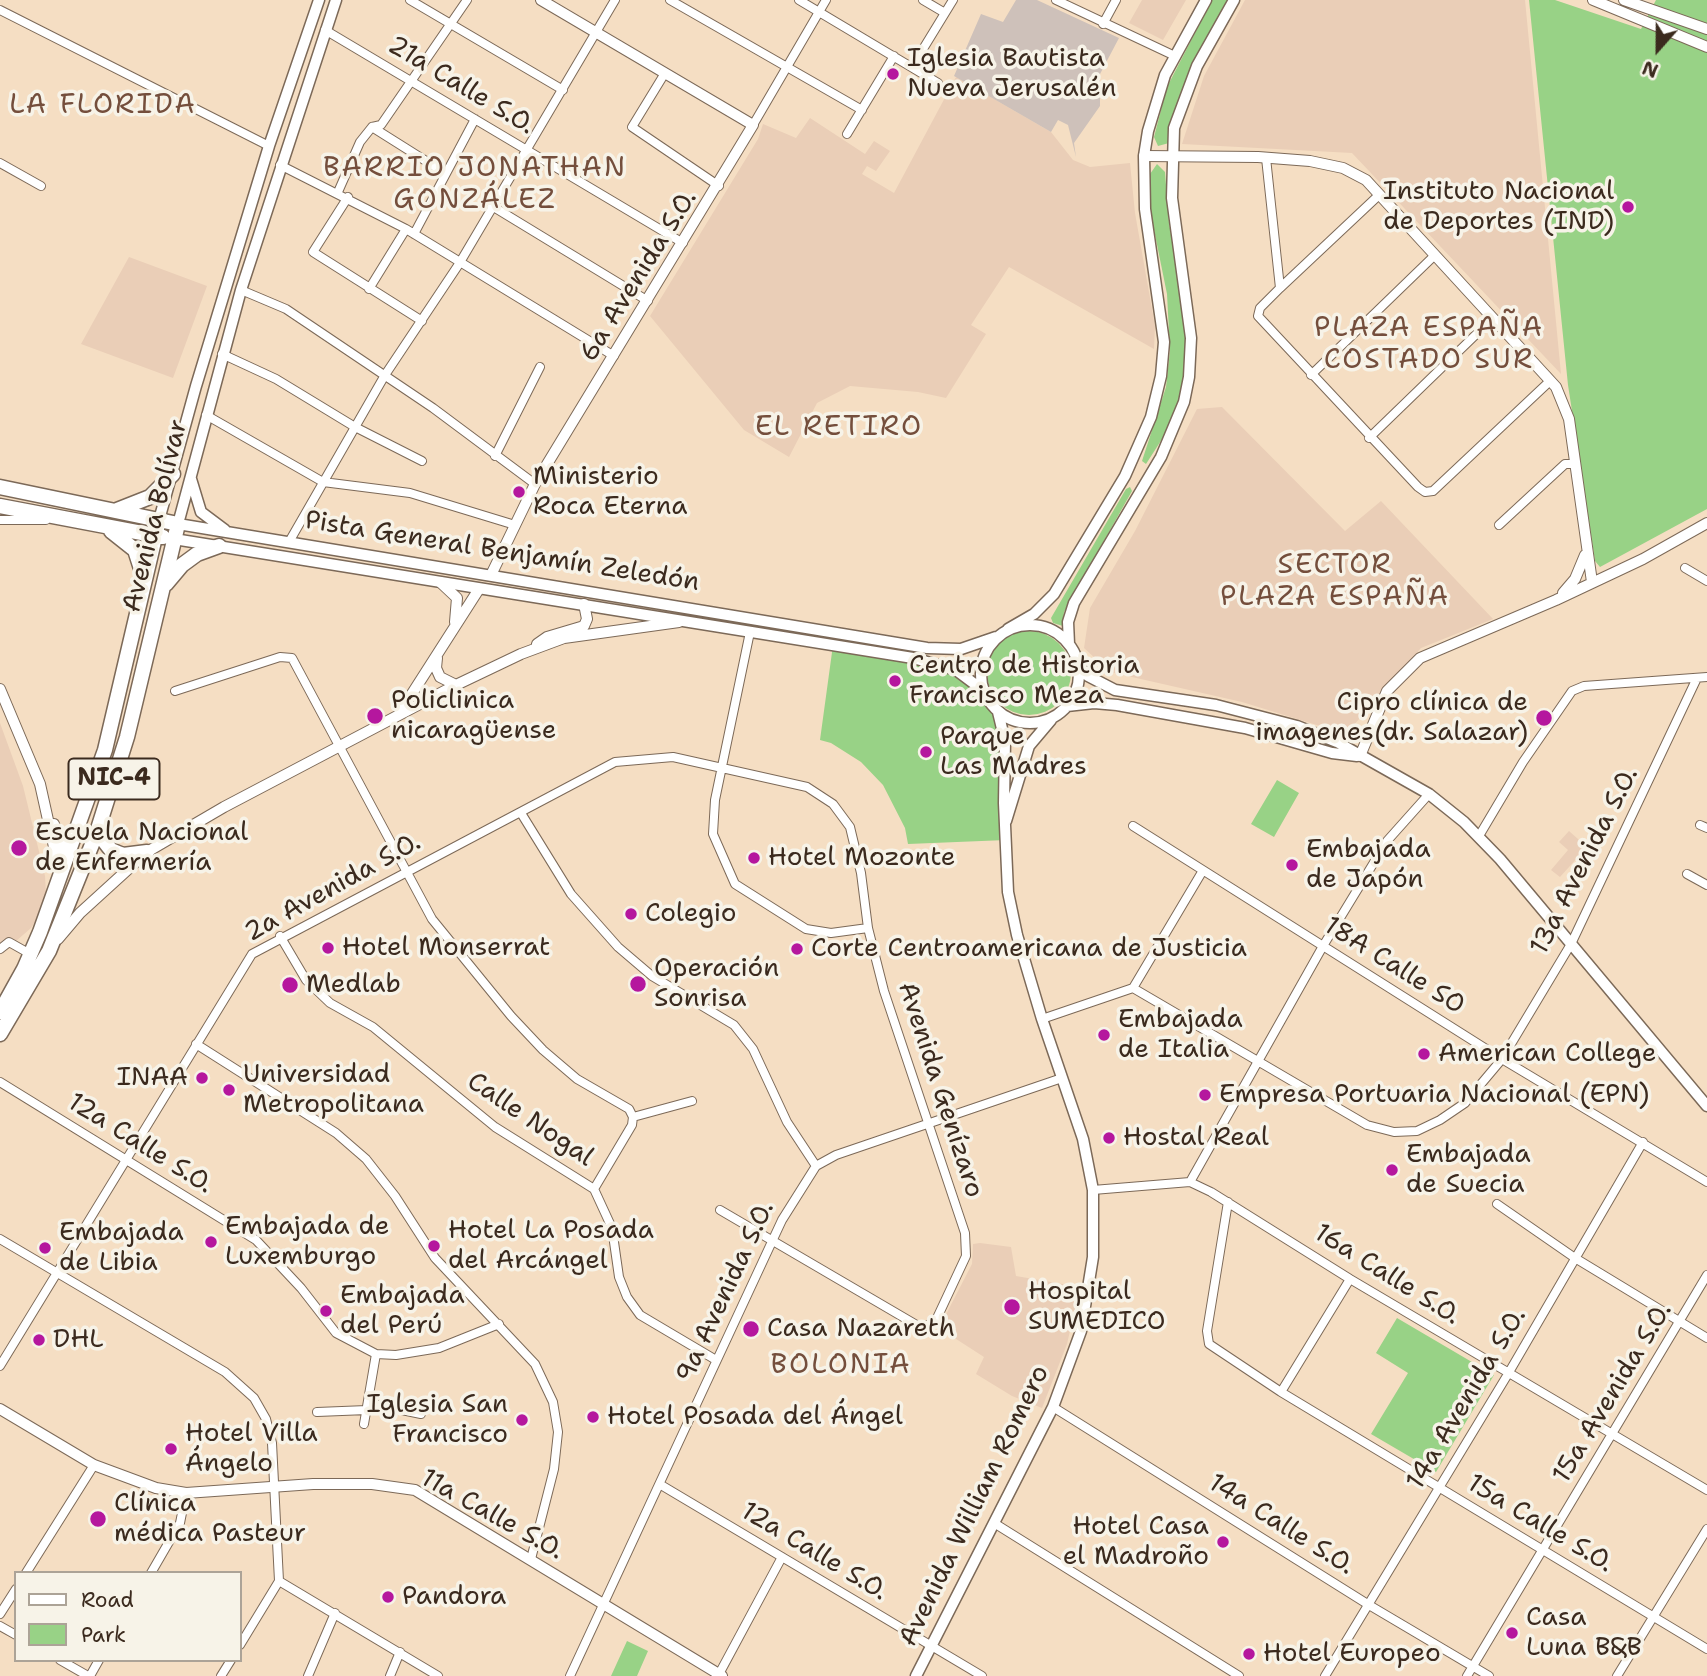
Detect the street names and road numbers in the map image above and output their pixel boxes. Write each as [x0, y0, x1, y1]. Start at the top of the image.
street label: 21a Calle S.O. [382, 30, 540, 142]
street label: 6a Avenida S.O. [574, 184, 704, 368]
street label: Avenida Bolívar [117, 416, 195, 616]
street label: Pista General Benjamín Zeledón [303, 505, 701, 599]
road number: NIC-4 [68, 758, 160, 800]
street label: 13a Avenida S.O. [1524, 762, 1646, 960]
street label: 2a Avenida S.O. [240, 827, 426, 949]
street label: 18A Calle SO [1318, 910, 1470, 1022]
street label: Avenida Genízaro [890, 978, 990, 1202]
street label: Calle Nogal [461, 1066, 599, 1174]
street label: 12a Calle S.O. [62, 1087, 218, 1201]
street label: 9a Avenida S.O. [670, 1196, 782, 1388]
street label: 16a Calle S.O. [1308, 1218, 1466, 1332]
street label: 15a Avenida S.O. [1547, 1297, 1679, 1489]
street label: 14a Avenida S.O. [1401, 1303, 1533, 1495]
street label: Avenida William Romero [893, 1360, 1057, 1652]
street label: 11a Calle S.O. [415, 1463, 569, 1567]
street label: 14a Calle S.O. [1202, 1468, 1360, 1582]
street label: 15a Calle S.O. [1461, 1468, 1619, 1580]
street label: 12a Calle S.O. [735, 1496, 893, 1608]

